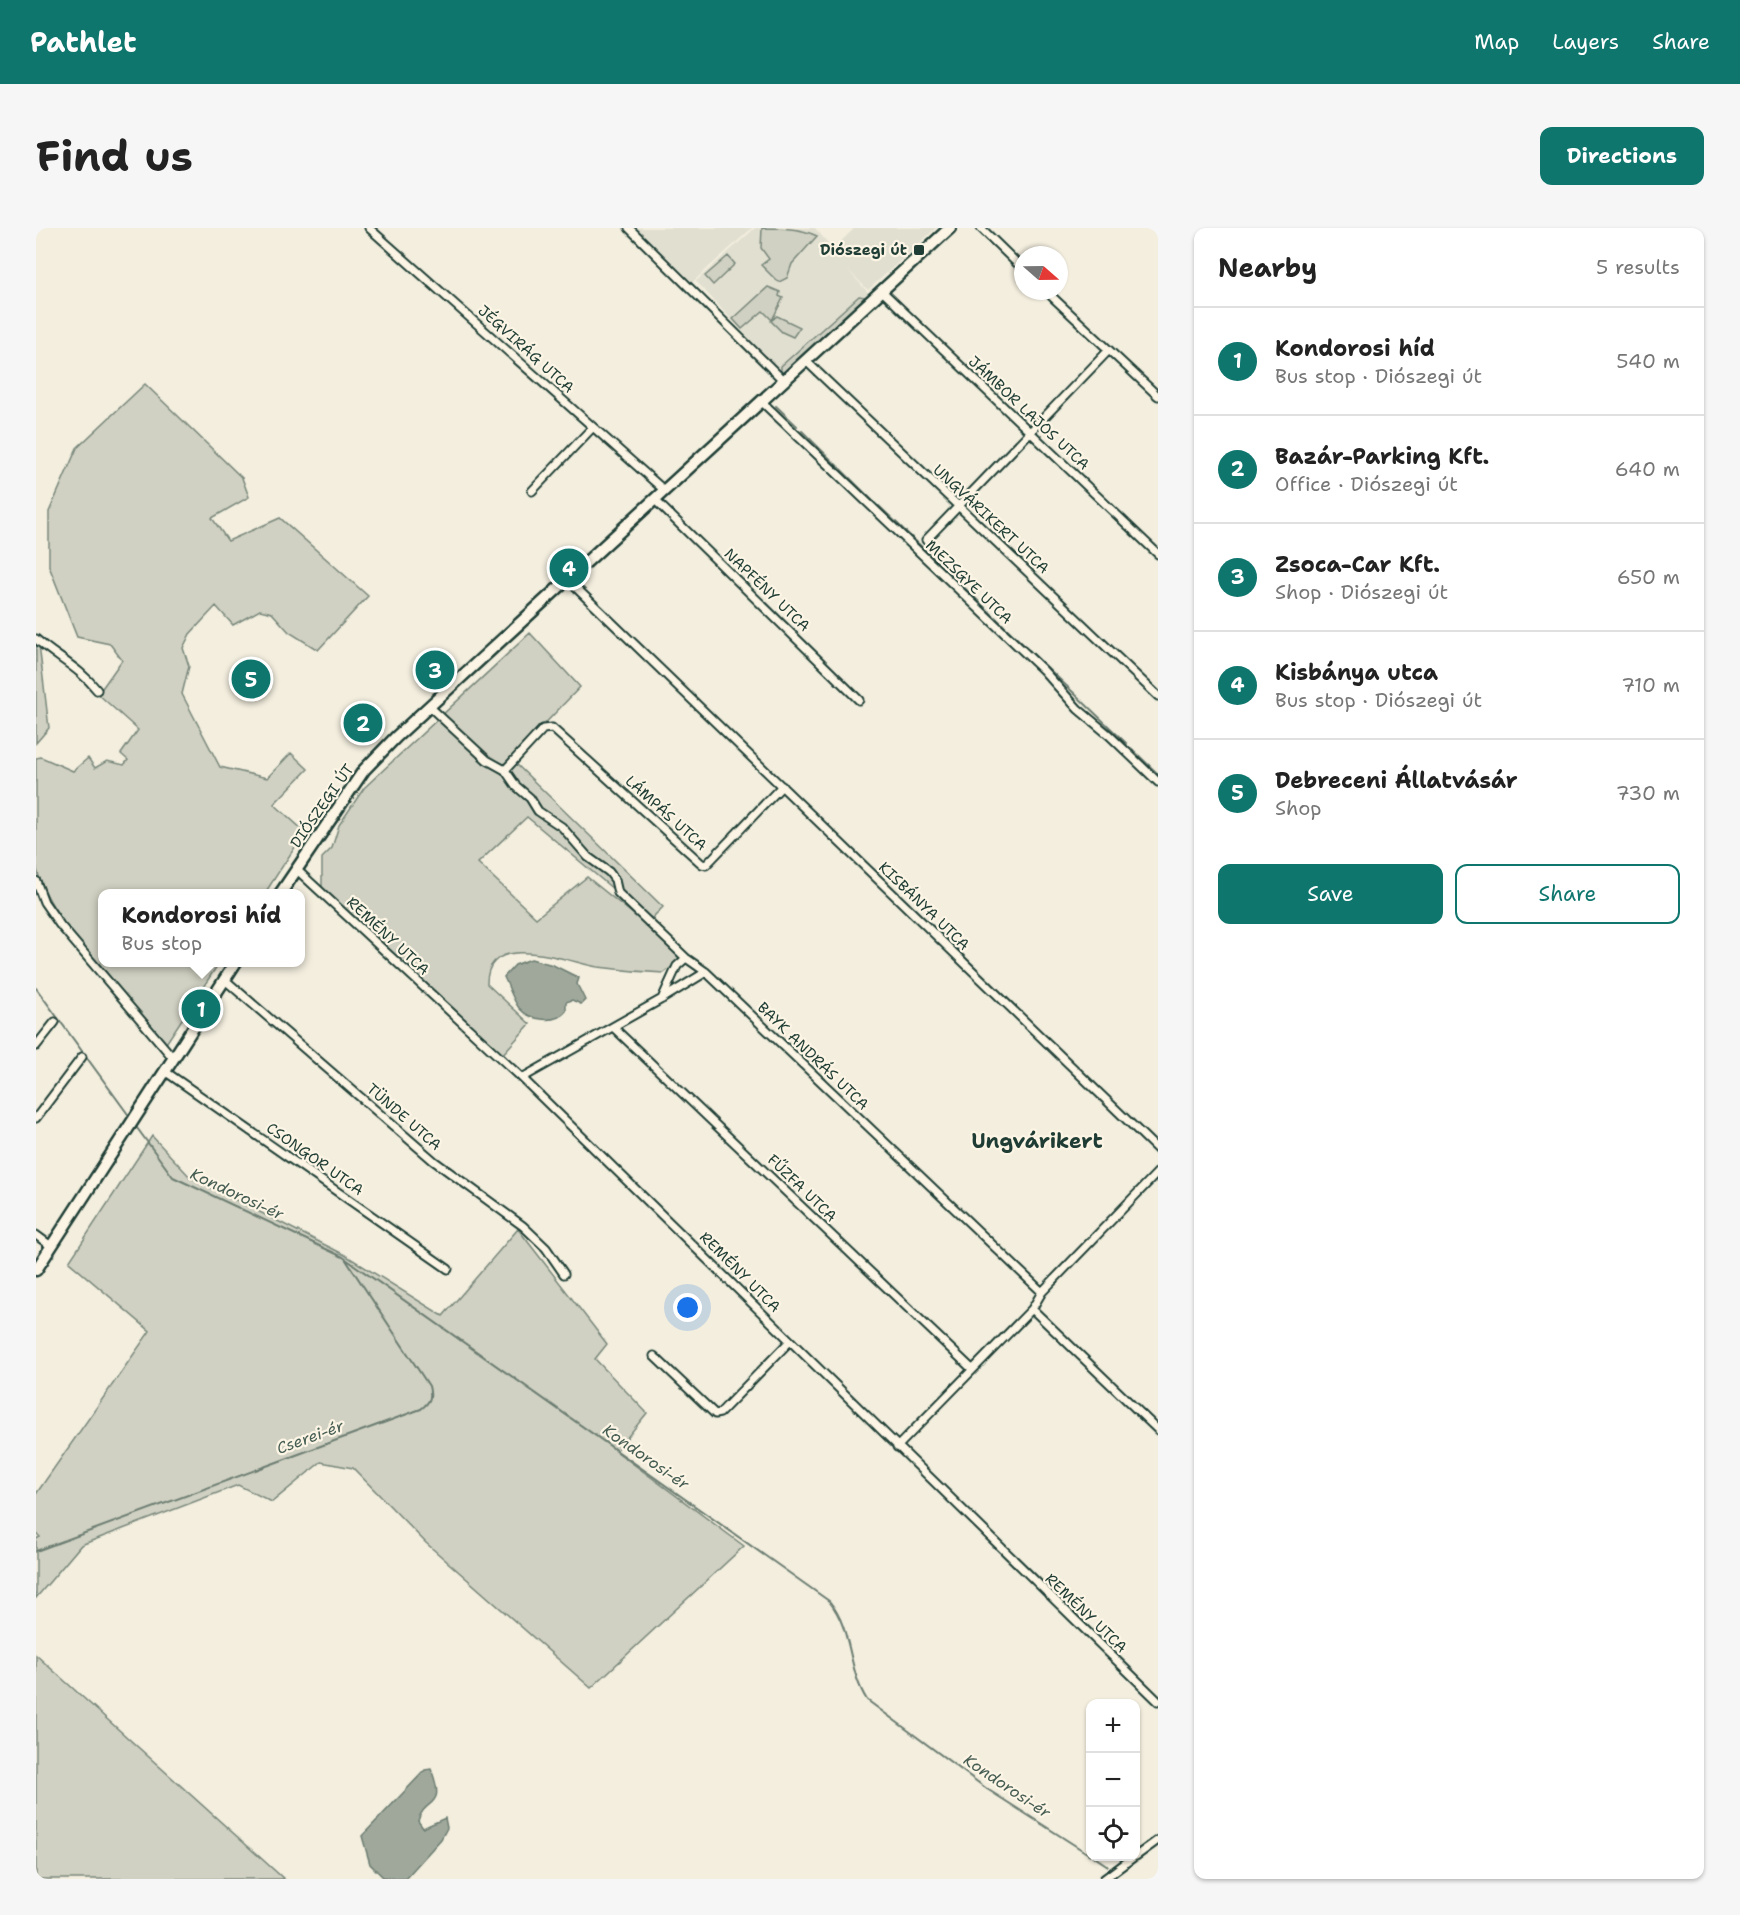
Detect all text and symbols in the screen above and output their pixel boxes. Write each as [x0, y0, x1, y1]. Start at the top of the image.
text: Pathlet [30, 23, 137, 61]
text: Map [1474, 28, 1519, 56]
text: Layers [1552, 28, 1619, 56]
text: Share [1652, 28, 1710, 56]
button: Directions [1540, 127, 1704, 185]
text: Find us [36, 128, 193, 184]
place label: Diószegi út [820, 240, 907, 260]
marker: Diószegi út [912, 243, 926, 257]
north arrow [1014, 246, 1068, 300]
text: Nearby [1218, 250, 1317, 285]
text: 5 results [1596, 254, 1680, 280]
street label: JÉGVIRÁG UTCA [474, 300, 579, 398]
text: Kondorosi híd [1275, 334, 1435, 363]
text: 1 [1233, 348, 1242, 374]
text: 540 m [1616, 348, 1680, 374]
street label: JÁMBOR LAJOS UTCA [964, 351, 1095, 474]
text: Bus stop · Diószegi út [1275, 363, 1482, 389]
text: Bazár-Parking Kft. [1275, 442, 1489, 471]
text: 2 [1231, 456, 1245, 482]
text: 640 m [1615, 456, 1680, 482]
street label: UNGVÁRIKERT UTCA [929, 459, 1054, 578]
text: Office · Diószegi út [1275, 471, 1458, 497]
street label: MEZSGYE UTCA [921, 536, 1017, 629]
street label: NAPFÉNY UTCA [720, 543, 815, 636]
pin: 4 [550, 546, 588, 590]
text: Zsoca-Car Kft. [1275, 550, 1440, 579]
text: 3 [1231, 564, 1245, 590]
text: 650 m [1617, 564, 1680, 590]
text: Shop · Diószegi út [1275, 579, 1448, 605]
pin: 3 [416, 648, 454, 692]
pin: 5 [232, 656, 270, 702]
text: Kisbánya utca [1275, 658, 1438, 687]
text: 4 [1231, 672, 1245, 698]
text: 710 m [1621, 672, 1680, 698]
text: Bus stop · Diószegi út [1275, 687, 1482, 713]
pin: 2 [344, 700, 382, 746]
street label: DIÓSZEGI ÚT [285, 759, 358, 852]
text: Debreceni Állatvásár [1275, 766, 1518, 795]
street label: LÁMPÁS UTCA [621, 770, 712, 855]
text: 5 [1231, 780, 1244, 806]
text: 730 m [1616, 780, 1680, 806]
text: Shop [1275, 795, 1322, 821]
street label: KISBÁNYA UTCA [874, 857, 975, 955]
button: Save [1218, 864, 1443, 924]
button: Share [1455, 864, 1680, 924]
popup [98, 889, 305, 967]
street label: REMÉNY UTCA [342, 892, 434, 980]
text: Kondorosi híd [122, 901, 281, 930]
text: Bus stop [122, 930, 202, 956]
pin: 1 [182, 986, 220, 1032]
street label: BAYK ANDRÁS UTCA [753, 997, 874, 1114]
street label: TÜNDE UTCA [362, 1079, 446, 1155]
street label: CSONGOR UTCA [262, 1118, 368, 1200]
district label: Ungvárikert [971, 1127, 1103, 1155]
street label: FŰZFA UTCA [763, 1149, 842, 1226]
water label: Kondorosi-ér [187, 1163, 287, 1225]
street label: REMÉNY UTCA [695, 1227, 785, 1317]
your location [673, 1293, 702, 1322]
water label: Cserei-ér [274, 1415, 347, 1459]
water label: Kondorosi-ér [599, 1419, 694, 1495]
street label: REMÉNY UTCA [1041, 1568, 1132, 1657]
map controls [1086, 1699, 1140, 1861]
button: + [1086, 1699, 1140, 1753]
water label: Kondorosi-ér [959, 1749, 1055, 1823]
button: − [1086, 1753, 1140, 1807]
button: locate [1086, 1807, 1140, 1861]

